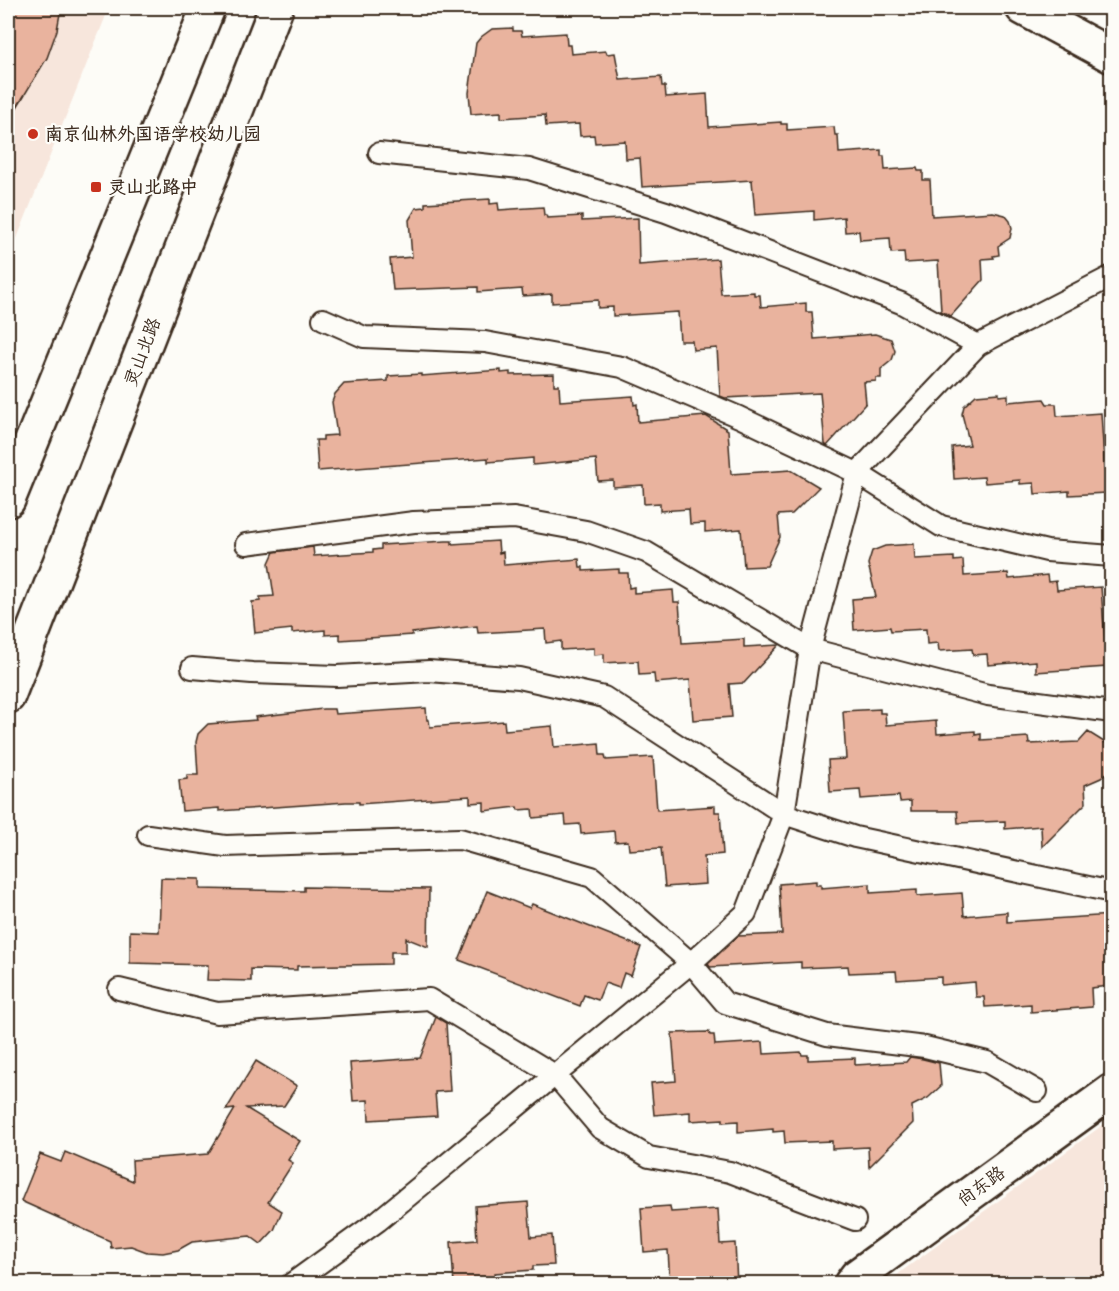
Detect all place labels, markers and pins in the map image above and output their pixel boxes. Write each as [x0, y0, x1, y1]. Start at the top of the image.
place label: 南京仙林外国语学校幼儿园 [45, 123, 261, 145]
marker: 南京仙林外国语学校幼儿园 [26, 127, 40, 141]
place label: 灵山北路中 [108, 176, 198, 198]
marker: 灵山北路中 [89, 180, 103, 194]

